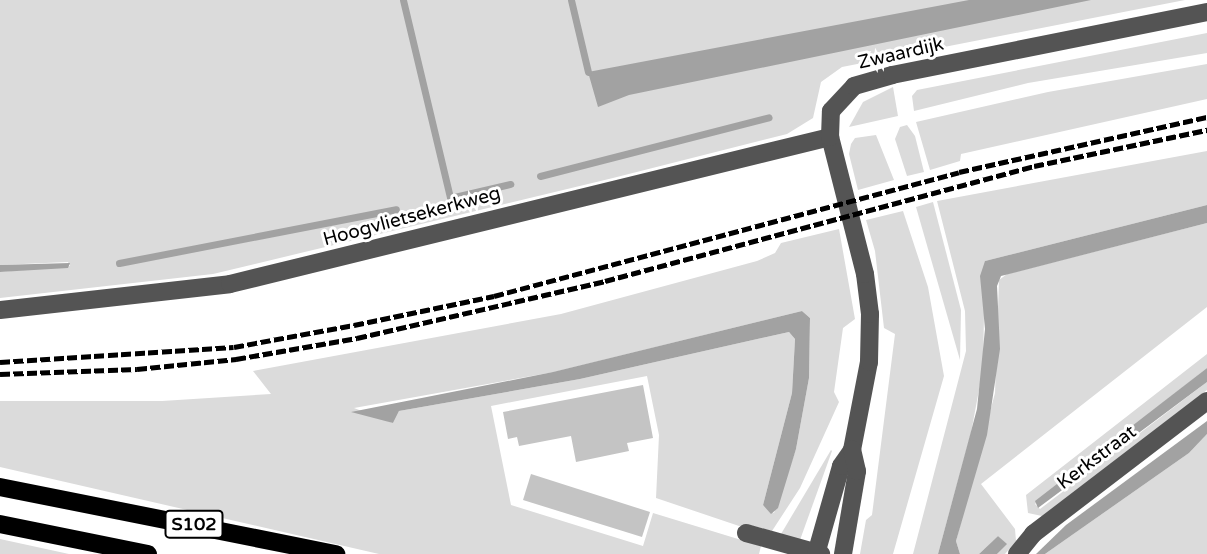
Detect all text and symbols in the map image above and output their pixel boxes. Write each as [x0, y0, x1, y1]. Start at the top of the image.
street label: Zwaardijk [856, 33, 946, 75]
street label: Hoogvlietsekerkweg [321, 182, 503, 252]
street label: Kerkstraat [1053, 421, 1141, 495]
road number: S102 [164, 510, 224, 538]

